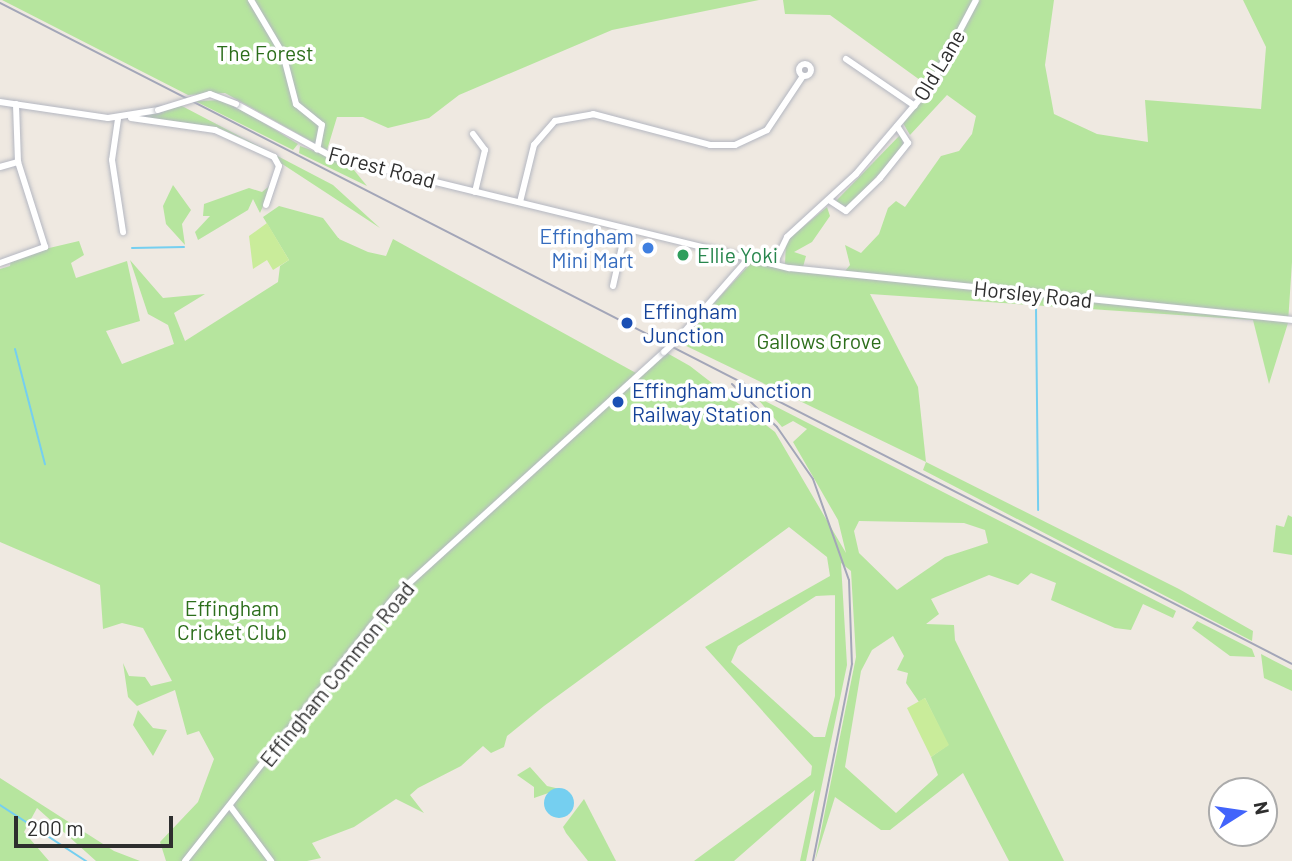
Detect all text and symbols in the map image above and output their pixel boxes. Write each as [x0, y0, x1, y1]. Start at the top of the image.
street label: Old Lane [908, 25, 970, 105]
park label: The Forest [216, 40, 314, 66]
street label: Forest Road [326, 141, 438, 193]
place label: Effingham Mini Mart [540, 223, 634, 273]
marker: Effingham Mini Mart [640, 240, 656, 256]
place label: Ellie Yoki [697, 242, 778, 268]
marker: Ellie Yoki [675, 247, 691, 263]
street label: Horsley Road [973, 275, 1093, 313]
place label: Effingham Junction [643, 298, 737, 348]
marker: Effingham Junction [617, 313, 637, 333]
park label: Gallows Grove [756, 328, 882, 354]
place label: Effingham Junction Railway Station [632, 377, 812, 427]
marker: Effingham Junction Railway Station [610, 394, 626, 410]
street label: Effingham Common Road [255, 576, 419, 772]
park label: Effingham Cricket Club [177, 595, 287, 645]
north arrow [1208, 777, 1278, 847]
text: N [1250, 799, 1275, 817]
scale bar [18, 802, 177, 846]
text: 200 m [27, 815, 84, 840]

